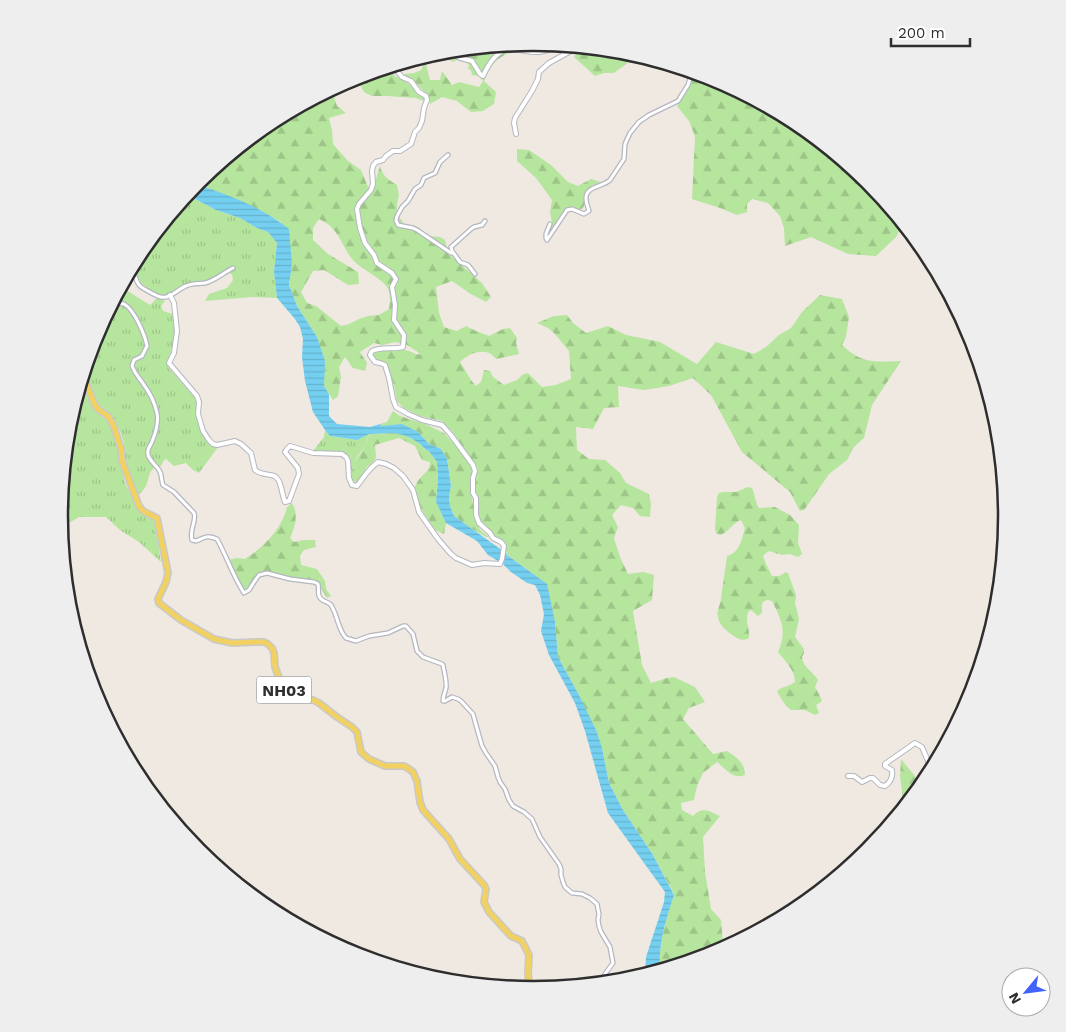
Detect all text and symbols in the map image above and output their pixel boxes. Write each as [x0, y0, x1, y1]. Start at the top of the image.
scale bar [891, 15, 970, 47]
text: 200 m [898, 24, 945, 42]
road number: NH03 [256, 676, 312, 704]
north arrow [1001, 967, 1051, 1017]
text: N [1005, 990, 1024, 1007]

